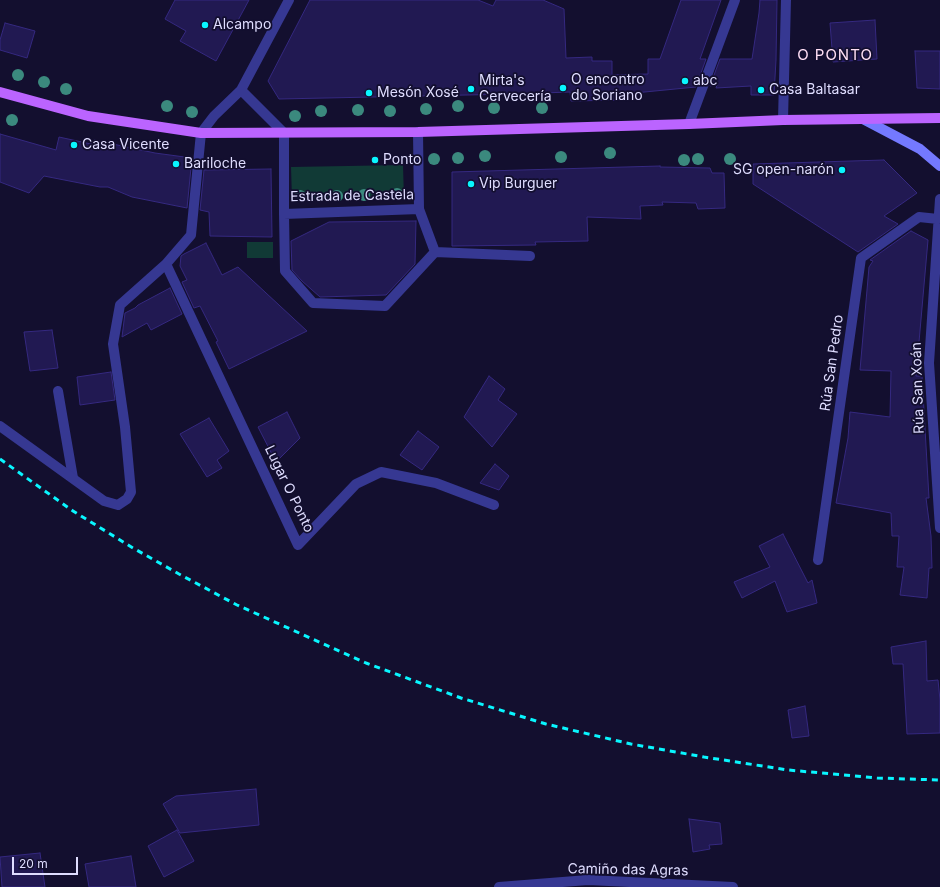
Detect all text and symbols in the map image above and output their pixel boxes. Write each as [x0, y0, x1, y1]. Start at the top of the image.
place label: Alcampo [213, 17, 271, 33]
marker: Alcampo [200, 20, 210, 30]
district label: O PONTO [797, 46, 873, 64]
place label: O encontro do Soriano [571, 72, 645, 104]
place label: Mirta's Cervecería [479, 73, 552, 106]
place label: abc [693, 73, 717, 89]
marker: abc [680, 76, 690, 86]
place label: Casa Baltasar [769, 82, 860, 98]
marker: O encontro do Soriano [558, 83, 568, 93]
marker: Mirta's Cervecería [466, 84, 476, 94]
place label: Mesón Xosé [377, 85, 459, 101]
marker: Casa Baltasar [756, 85, 766, 95]
marker: Mesón Xosé [364, 88, 374, 98]
place label: Casa Vicente [82, 137, 169, 153]
marker: Casa Vicente [69, 140, 79, 150]
place label: Ponto [383, 152, 421, 168]
marker: Ponto [370, 155, 380, 165]
place label: Bariloche [184, 156, 246, 172]
marker: Bariloche [171, 159, 181, 169]
place label: SG open-narón [733, 162, 834, 178]
marker: SG open-narón [837, 165, 847, 175]
place label: Vip Burguer [479, 176, 557, 192]
marker: Vip Burguer [466, 179, 476, 189]
street label: Estrada de Castela [290, 187, 414, 205]
street label: Rúa San Pedro [817, 314, 847, 412]
street label: Rúa San Xoán [908, 342, 928, 434]
street label: Lugar O Ponto [261, 443, 317, 535]
scale bar [14, 849, 80, 875]
text: 20 m [19, 856, 48, 871]
street label: Camiño das Agras [567, 861, 689, 879]

